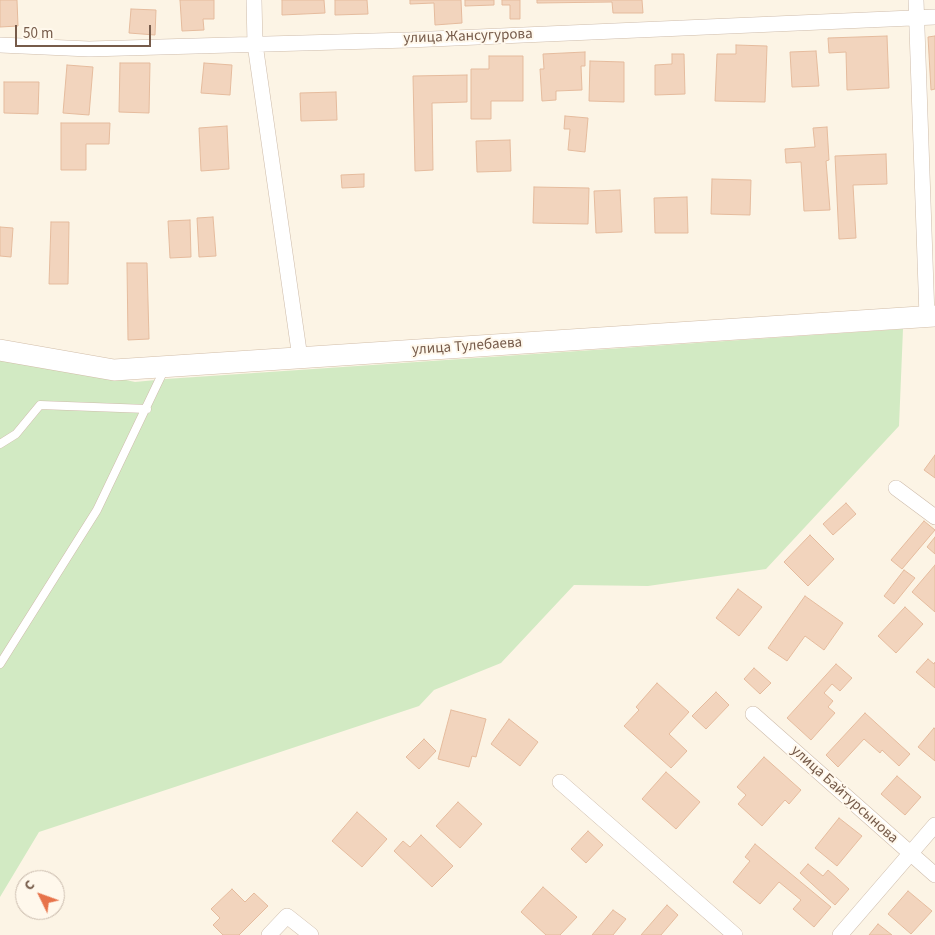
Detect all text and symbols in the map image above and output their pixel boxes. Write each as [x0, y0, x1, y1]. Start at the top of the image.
scale bar [18, 15, 154, 47]
text: 50 m [23, 23, 53, 44]
street label: улица Жансугурова [403, 26, 533, 48]
street label: улица Тулебаева [411, 334, 523, 360]
street label: улица Байтурсынова [787, 742, 901, 848]
north arrow [15, 870, 65, 920]
text: С [19, 876, 40, 895]

